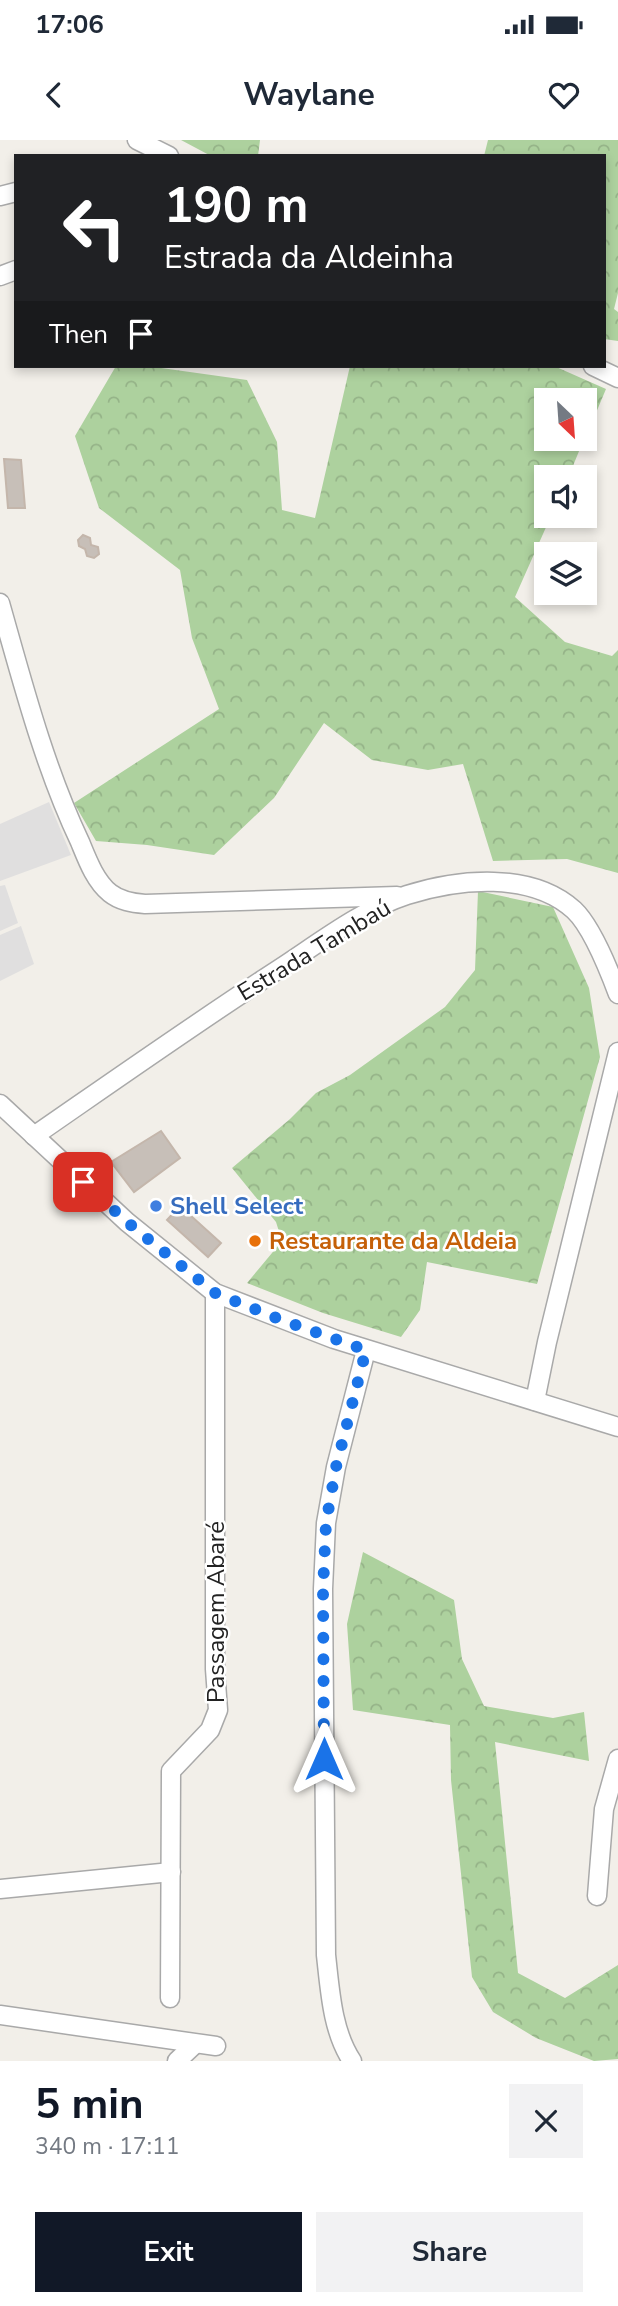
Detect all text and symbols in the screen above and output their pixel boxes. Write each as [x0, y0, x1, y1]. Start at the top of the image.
text: 17:06 [35, 7, 104, 42]
text: Waylane [243, 73, 375, 116]
icon: back [35, 76, 73, 114]
icon: heart [545, 76, 583, 114]
text: 190 m [164, 172, 308, 239]
icon: left [49, 182, 140, 273]
text: Estrada da Aldeinha [164, 236, 454, 279]
icon: arrive [122, 315, 160, 353]
text: Then [49, 317, 108, 352]
north arrow [534, 388, 597, 452]
map controls [534, 388, 597, 605]
button: sound [534, 465, 597, 528]
button: layers [534, 542, 597, 605]
street label: Estrada Tambaú [231, 892, 397, 1008]
pin [53, 1152, 113, 1212]
icon: arrive [64, 1163, 102, 1201]
place label: Shell Select [170, 1190, 304, 1222]
marker: Shell Select [148, 1198, 164, 1214]
place label: Restaurante da Aldeia [269, 1225, 517, 1257]
marker: Restaurante da Aldeia [247, 1233, 263, 1249]
street label: Passagem Abaré [200, 1521, 232, 1703]
position arrow [287, 1722, 361, 1796]
text: 5 min [35, 2076, 144, 2133]
button: close [509, 2084, 583, 2158]
text: 340 m · 17:11 [35, 2131, 180, 2162]
button: Exit [35, 2212, 302, 2292]
button: Share [316, 2212, 583, 2292]

